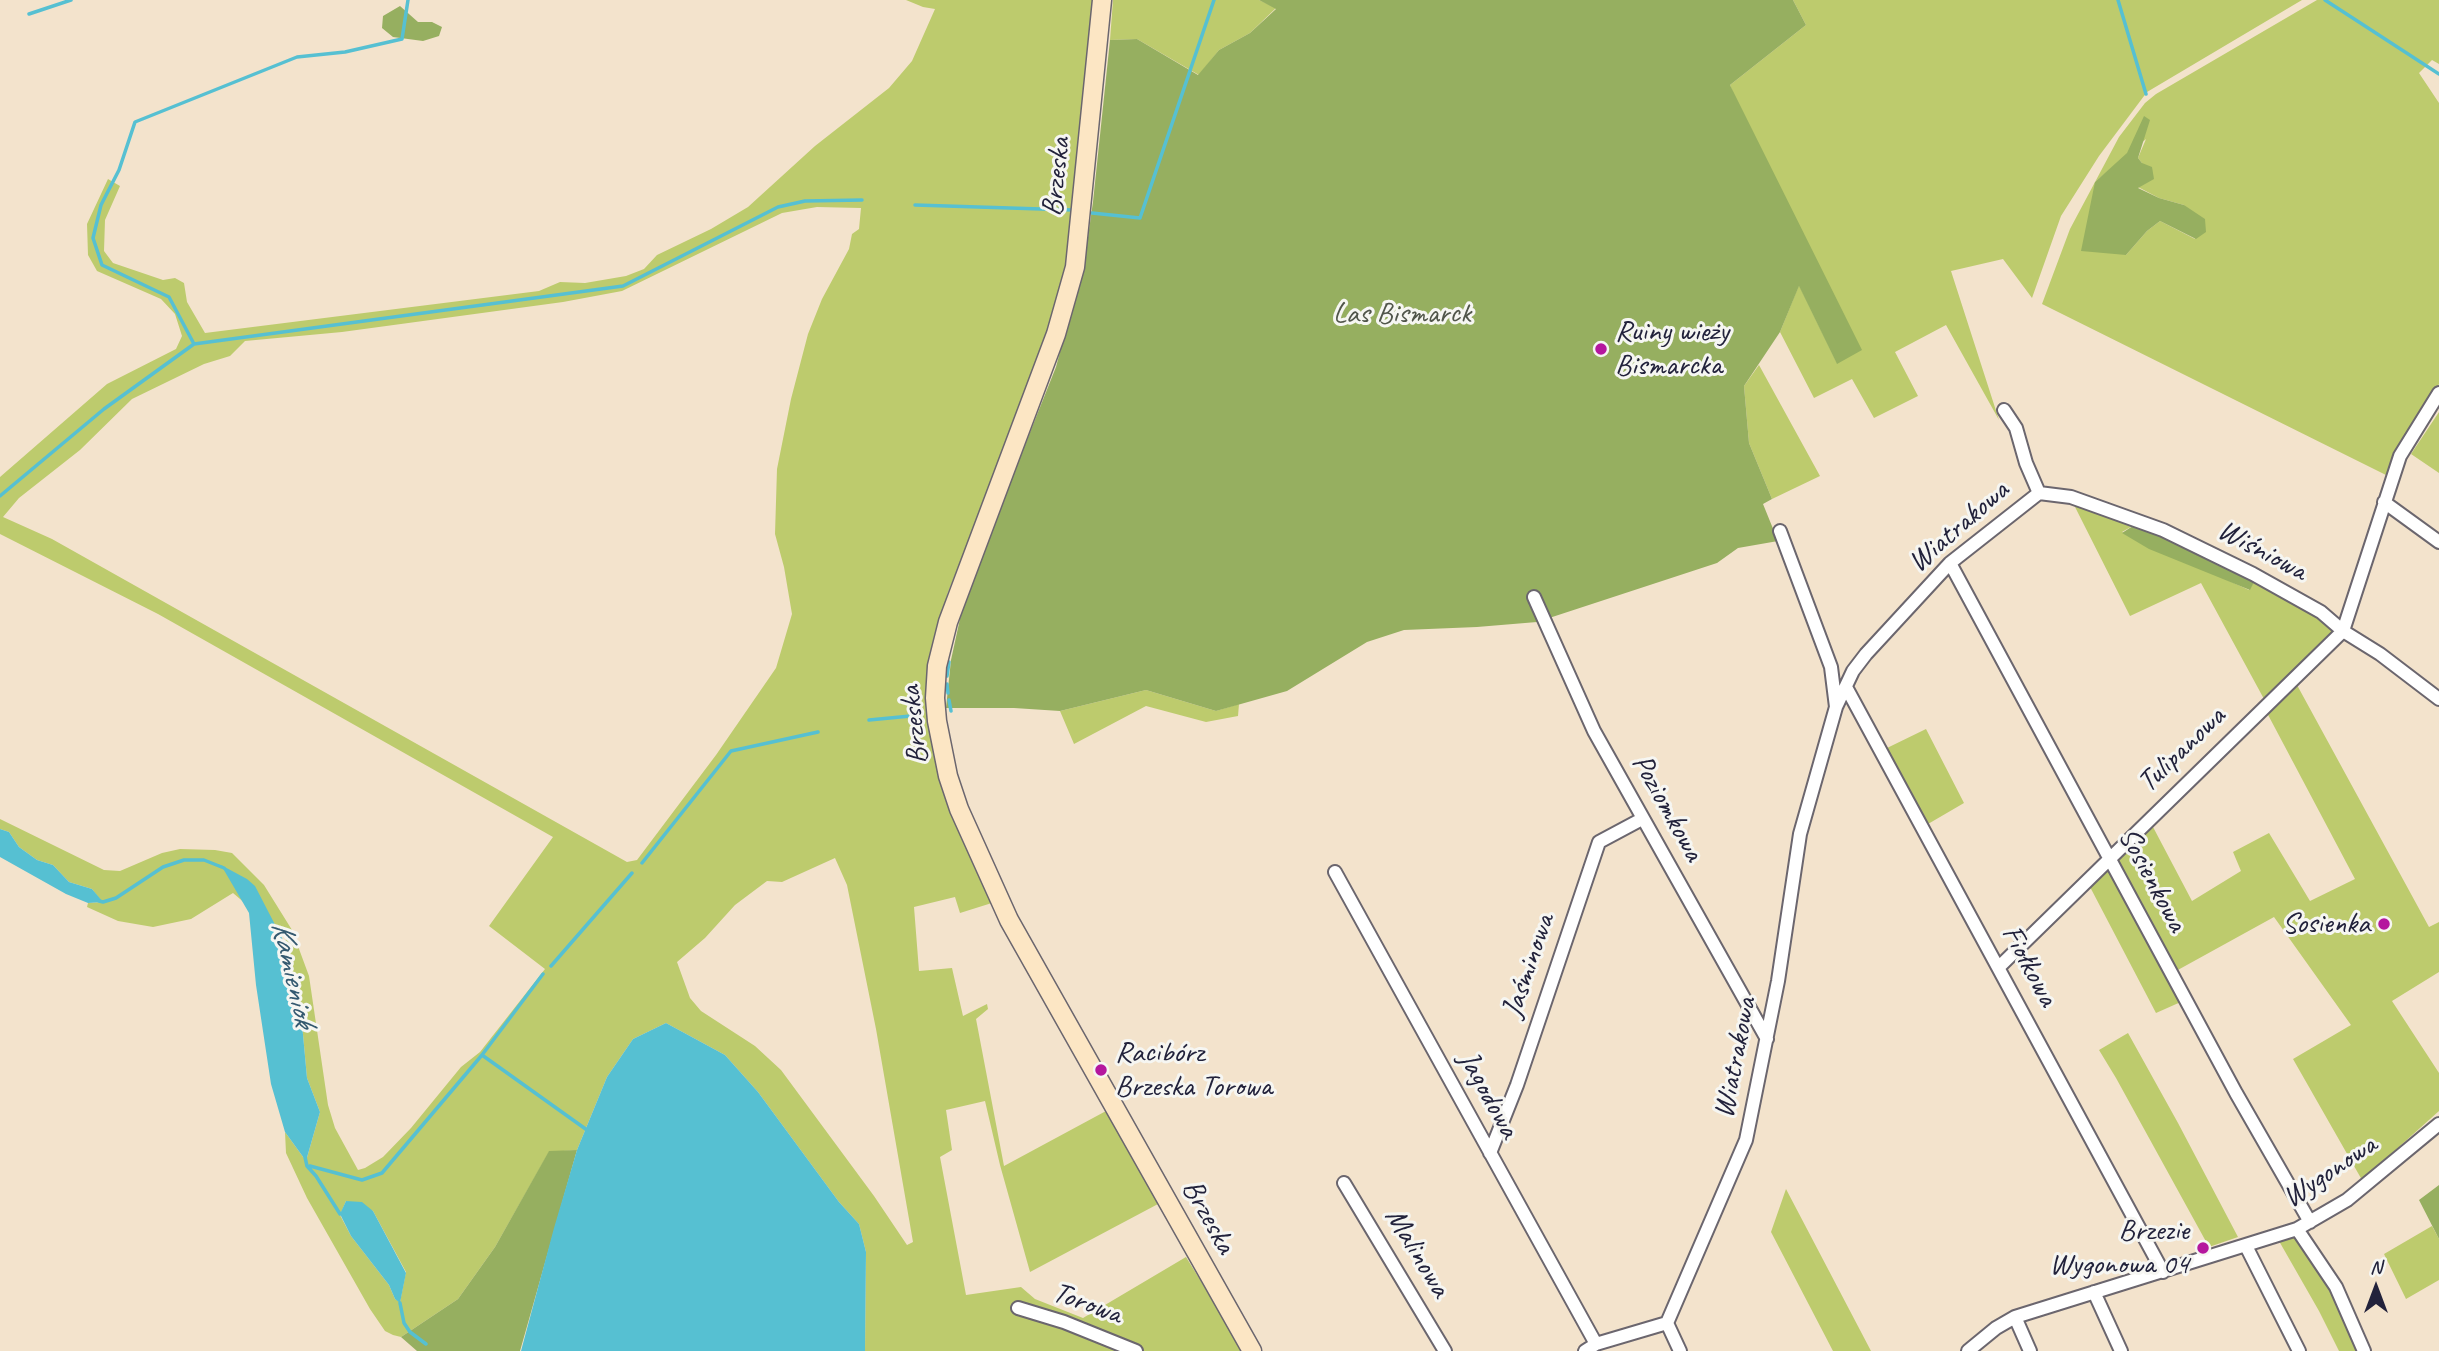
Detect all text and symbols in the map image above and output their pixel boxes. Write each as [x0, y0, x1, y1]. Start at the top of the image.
street label: Brzeska [1035, 136, 1079, 218]
park label: Las Bismarck [1333, 296, 1471, 332]
place label: Ruiny wieży Bismarcka [1615, 314, 1729, 384]
marker: Ruiny wieży Bismarcka [1593, 341, 1609, 357]
street label: Wiatrakowa [1901, 473, 2017, 581]
street label: Wiśniowa [2211, 513, 2313, 589]
street label: Brzeska [893, 684, 937, 766]
street label: Tulipanowa [2131, 700, 2233, 800]
street label: Poziomkowa [1623, 748, 1711, 868]
street label: Sosienkowa [2110, 822, 2194, 938]
place label: Sosienka [2282, 906, 2370, 942]
street label: Jaśminowa [1495, 910, 1563, 1022]
marker: Sosienka [2376, 916, 2392, 932]
water label: Kamieniok [261, 918, 323, 1030]
street label: Fiołkowa [1993, 919, 2065, 1013]
street label: Wiatrakowa [1707, 995, 1765, 1121]
place label: Racibórz Brzeska Torowa [1115, 1035, 1272, 1106]
street label: Jagodowa [1449, 1045, 1527, 1145]
marker: Racibórz Brzeska Torowa [1093, 1062, 1109, 1078]
street label: Wygonowa [2276, 1128, 2384, 1216]
street label: Brzeska [1173, 1174, 1243, 1260]
street label: Malinowa [1376, 1202, 1458, 1304]
place label: Brzezie Wygonowa 04 [2049, 1213, 2189, 1284]
marker: Brzezie Wygonowa 04 [2195, 1240, 2211, 1256]
north arrow [2341, 1253, 2411, 1323]
text: N [2370, 1255, 2382, 1279]
street label: Torowa [1048, 1275, 1126, 1333]

